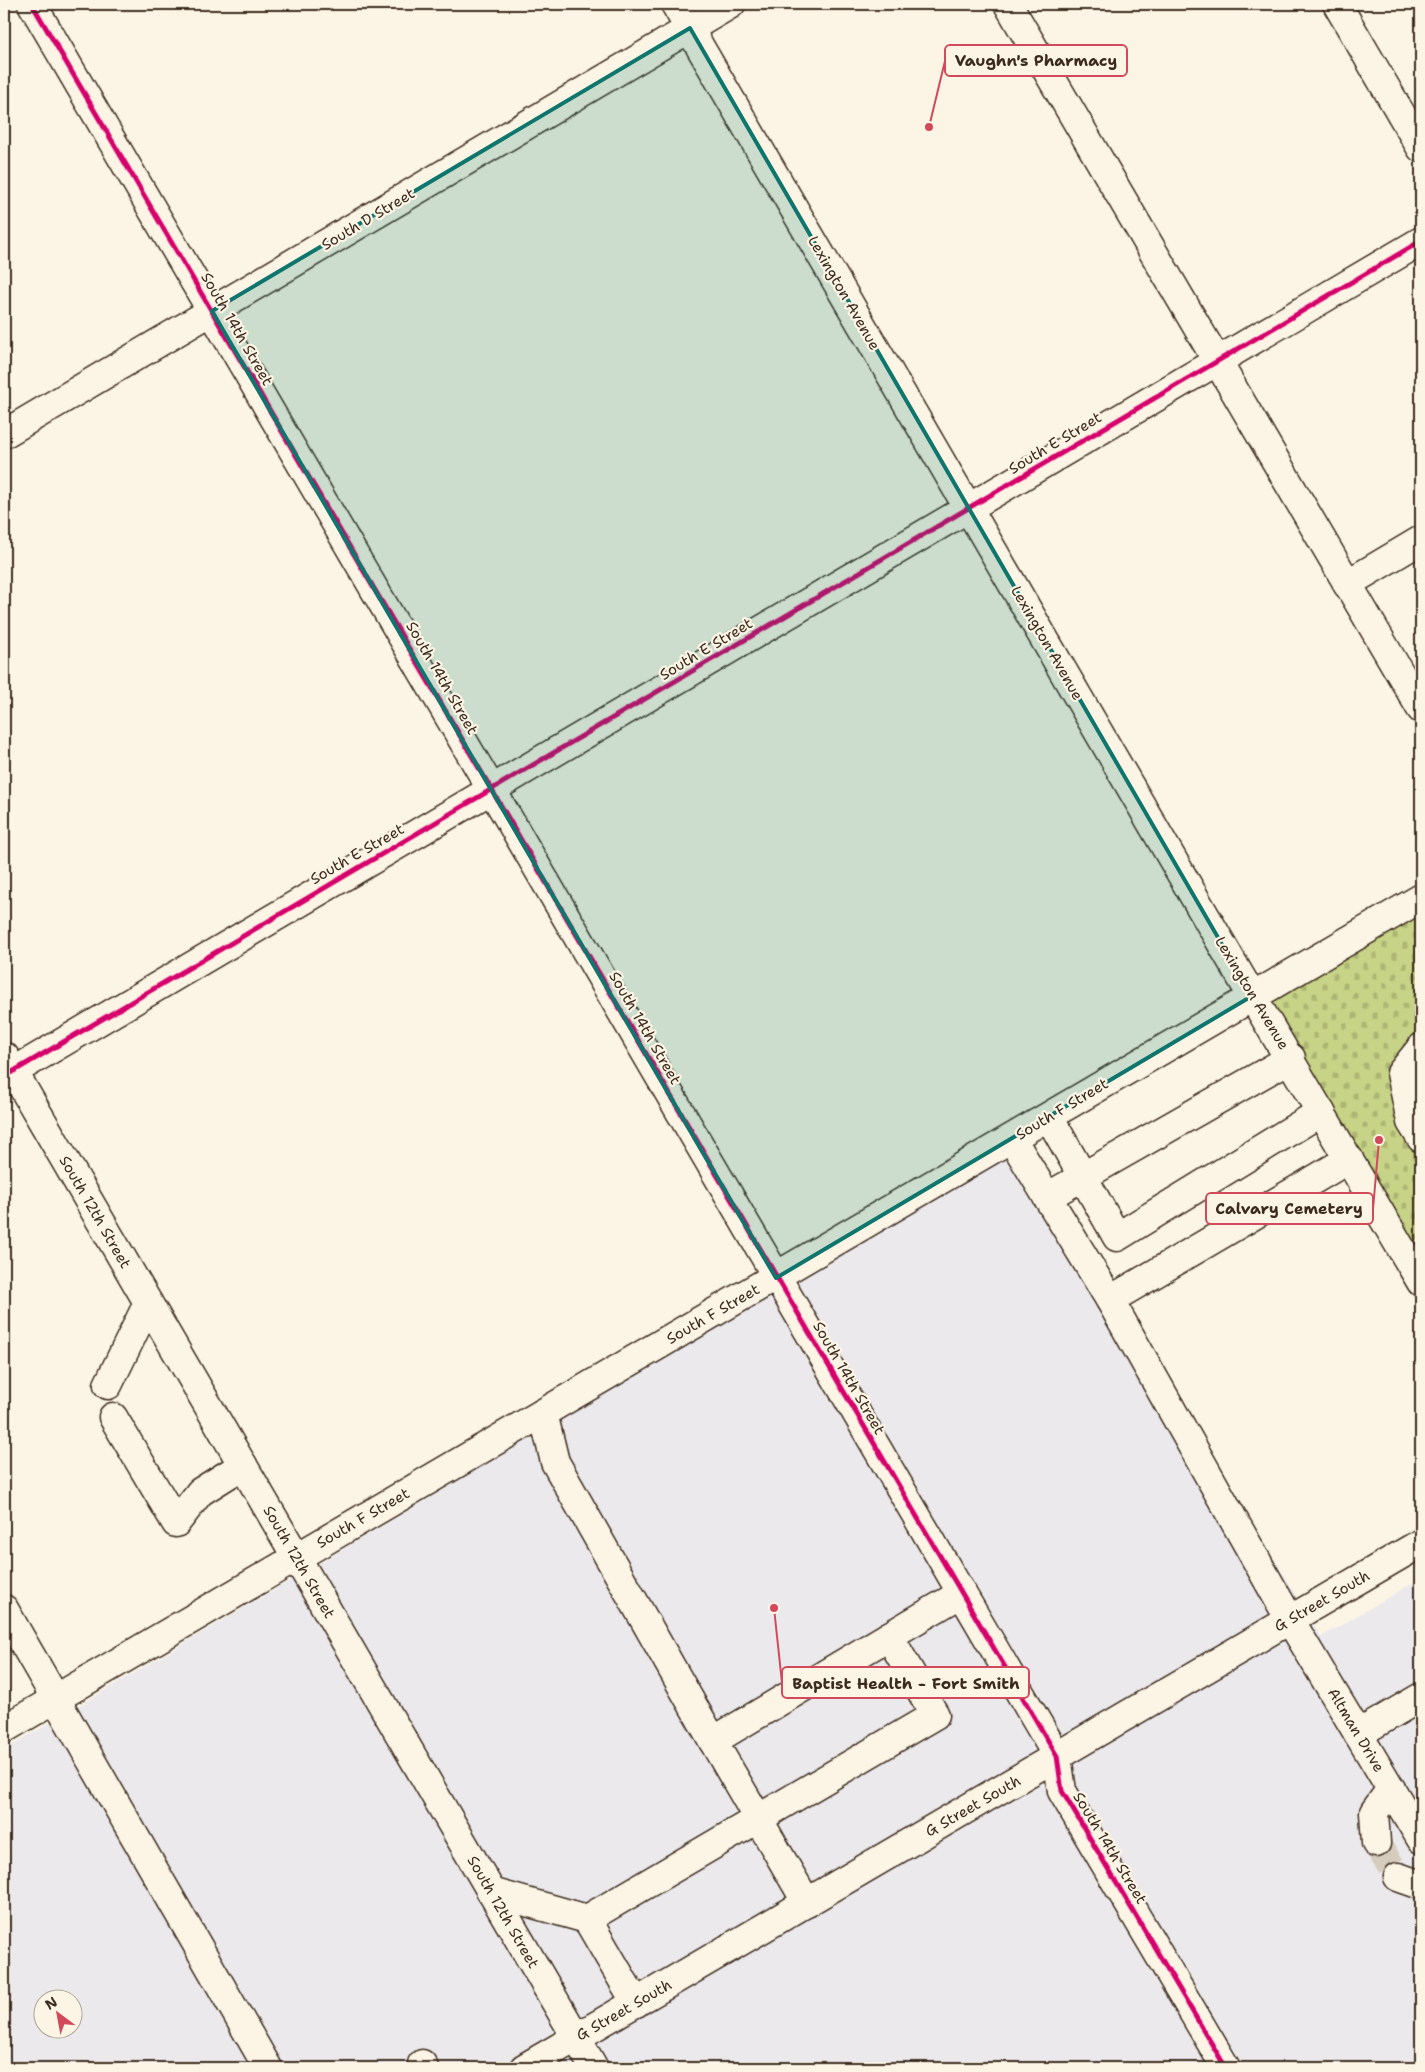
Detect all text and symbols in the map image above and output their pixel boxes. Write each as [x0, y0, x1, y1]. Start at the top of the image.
callout: Vaughn's Pharmacy [945, 45, 1127, 76]
text: Vaughn's Pharmacy [955, 50, 1117, 71]
street label: South D Street [318, 183, 418, 255]
street label: Lexington Avenue [803, 232, 885, 354]
street label: South 14th Street [196, 269, 278, 389]
street label: South E Street [1005, 407, 1105, 479]
street label: Lexington Avenue [1006, 582, 1088, 704]
street label: South E Street [656, 613, 756, 685]
street label: South 14th Street [401, 618, 483, 738]
street label: South E Street [306, 819, 408, 889]
street label: Lexington Avenue [1210, 933, 1294, 1053]
street label: South 14th Street [604, 968, 686, 1088]
street label: South F Street [1012, 1074, 1112, 1144]
street label: South 12th Street [55, 1152, 135, 1272]
callout: Calvary Cemetery [1206, 1193, 1373, 1224]
text: Calvary Cemetery [1215, 1198, 1363, 1219]
street label: South F Street [663, 1279, 763, 1349]
street label: South 14th Street [808, 1318, 890, 1438]
street label: South F Street [313, 1483, 413, 1553]
street label: South 12th Street [259, 1502, 339, 1622]
street label: G Street South [1271, 1566, 1373, 1636]
callout: Baptist Health - Fort Smith [782, 1667, 1029, 1698]
text: Baptist Health - Fort Smith [792, 1673, 1020, 1694]
street label: Altman Drive [1323, 1684, 1389, 1776]
street label: G Street South [922, 1771, 1024, 1841]
street label: South 14th Street [1069, 1788, 1151, 1908]
street label: South 12th Street [463, 1852, 543, 1972]
street label: G Street South [573, 1975, 675, 2045]
north arrow [32, 1990, 82, 2040]
text: N [42, 1992, 61, 2014]

